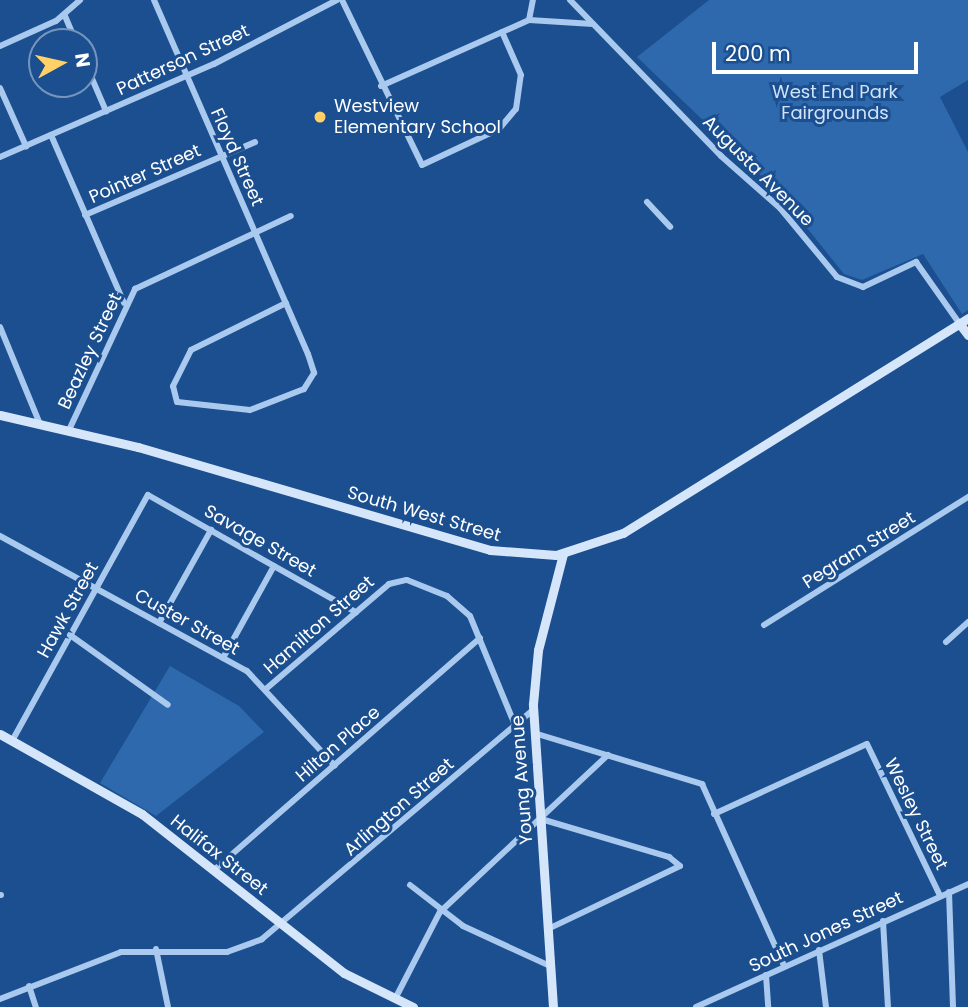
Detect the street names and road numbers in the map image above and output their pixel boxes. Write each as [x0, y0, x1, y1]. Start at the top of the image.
street label: Patterson Street [113, 20, 253, 100]
street label: Floyd Street [206, 105, 268, 209]
street label: Augusta Avenue [698, 111, 818, 231]
street label: Pointer Street [86, 140, 204, 208]
street label: Beazley Street [54, 289, 126, 413]
street label: South West Street [345, 482, 503, 546]
street label: Savage Street [200, 500, 320, 582]
street label: Pegram Street [799, 507, 919, 593]
street label: Hawk Street [33, 558, 103, 662]
street label: Hamilton Street [259, 571, 379, 679]
street label: Custer Street [131, 584, 243, 660]
street label: Hilton Place [291, 701, 385, 787]
street label: Young Avenue [507, 715, 537, 845]
street label: Arlington Street [340, 753, 458, 861]
street label: Wesley Street [880, 755, 952, 873]
street label: Halifax Street [166, 810, 272, 900]
street label: South Jones Street [746, 887, 906, 977]

